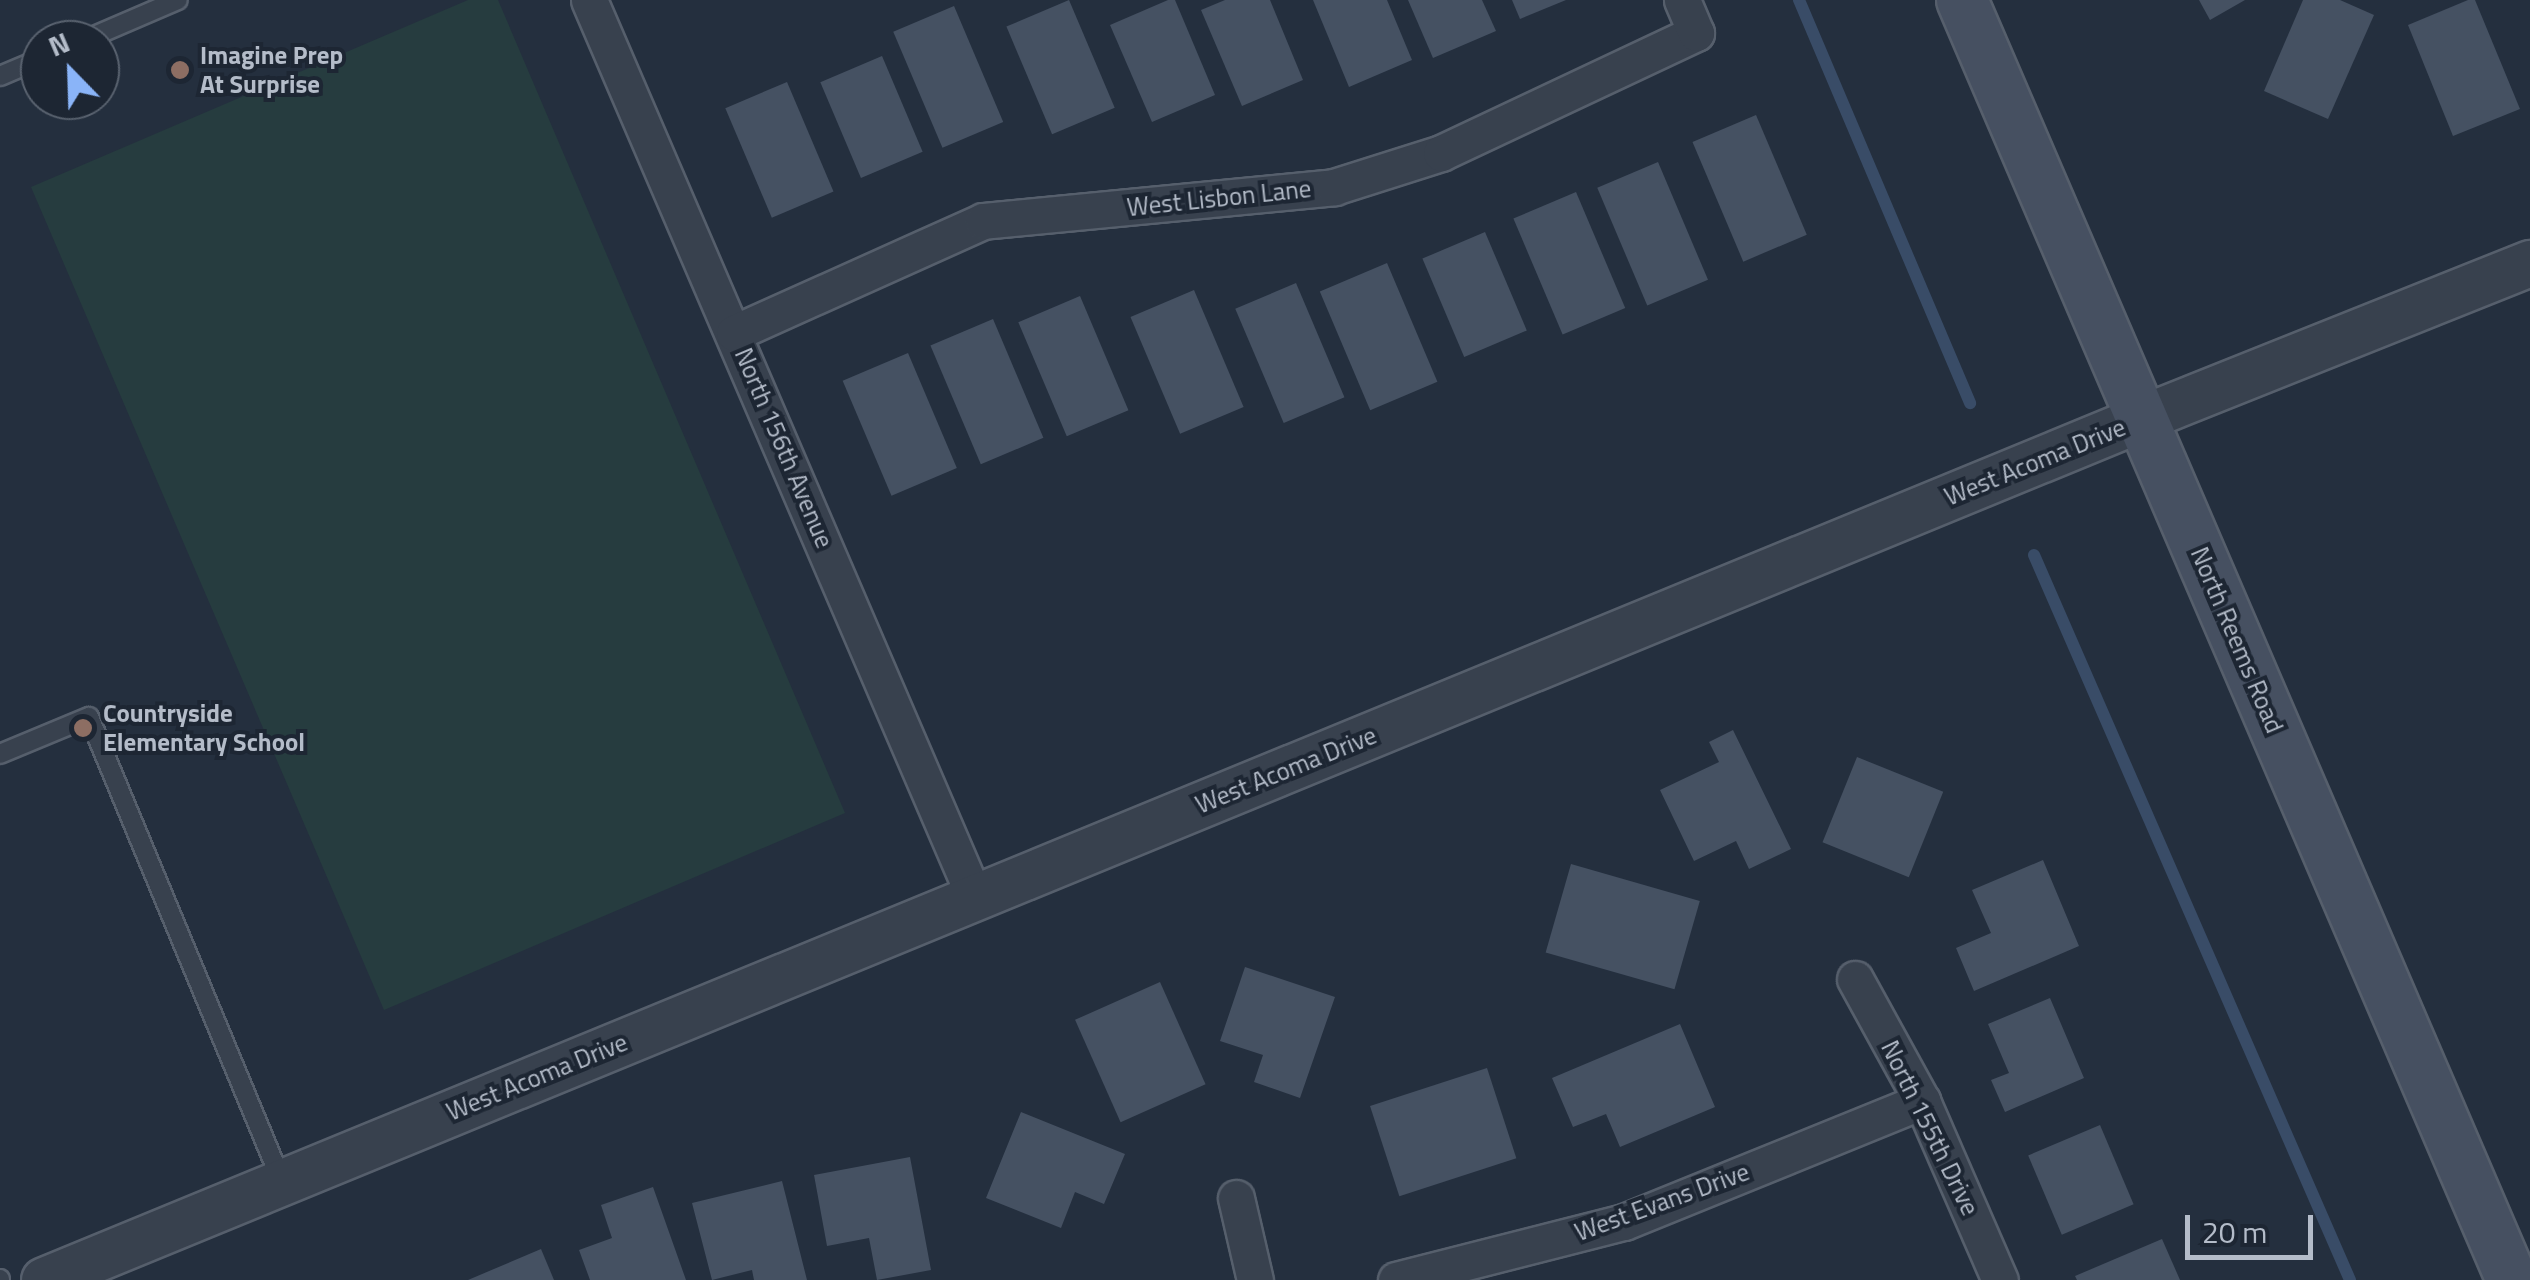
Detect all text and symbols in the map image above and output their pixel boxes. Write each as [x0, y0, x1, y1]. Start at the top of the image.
north arrow [20, 20, 120, 120]
text: N [42, 20, 76, 67]
place label: Imagine Prep At Surprise [200, 41, 343, 100]
marker: Imagine Prep At Surprise [169, 59, 191, 81]
street label: West Lisbon Lane [1125, 173, 1313, 223]
street label: North 156th Avenue [728, 344, 840, 552]
street label: West Acoma Drive [1940, 412, 2130, 512]
street label: North Reems Road [2184, 543, 2290, 737]
place label: Countryside Elementary School [103, 699, 305, 758]
marker: Countryside Elementary School [72, 717, 94, 739]
street label: West Acoma Drive [1191, 720, 1381, 820]
street label: West Acoma Drive [442, 1027, 632, 1127]
street label: North 155th Drive [1875, 1036, 1985, 1220]
street label: West Evans Drive [1571, 1157, 1753, 1247]
scale bar [2190, 1195, 2318, 1257]
text: 20 m [2202, 1209, 2267, 1255]

